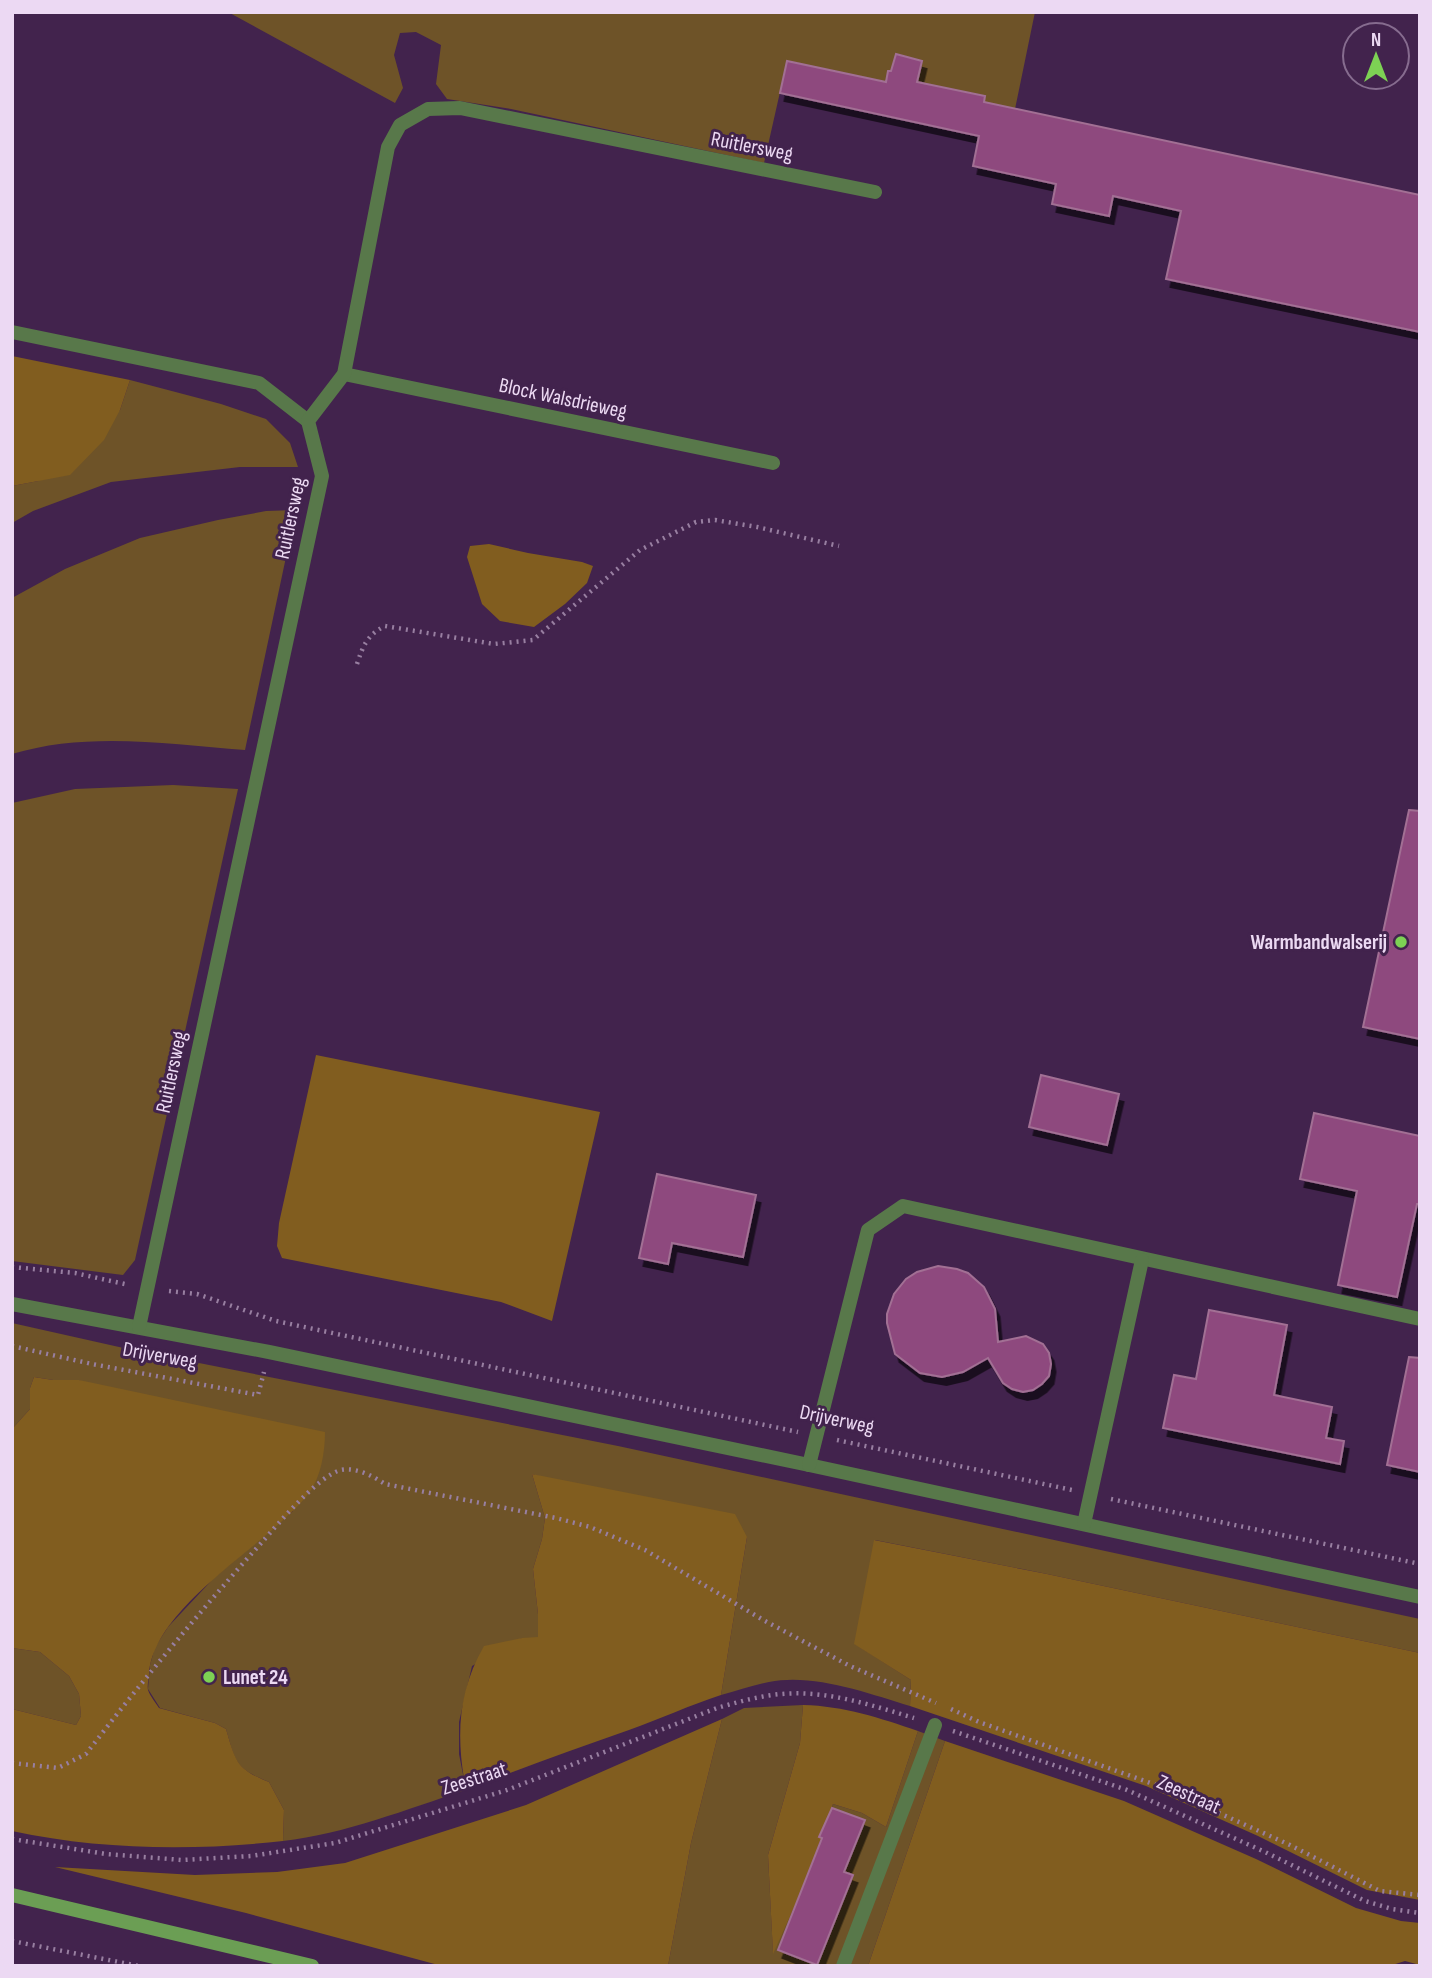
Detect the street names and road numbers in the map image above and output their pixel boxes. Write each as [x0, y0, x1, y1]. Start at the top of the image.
street label: Ruitlersweg [709, 126, 795, 167]
street label: Block Walsdrieweg [497, 373, 629, 424]
street label: Ruitlersweg [270, 475, 311, 561]
street label: Ruitlersweg [151, 1029, 192, 1115]
street label: Drijverweg [121, 1337, 199, 1374]
street label: Drijverweg [797, 1399, 876, 1440]
street label: Zeestraat [438, 1756, 510, 1801]
street label: Zeestraat [1153, 1769, 1225, 1820]

